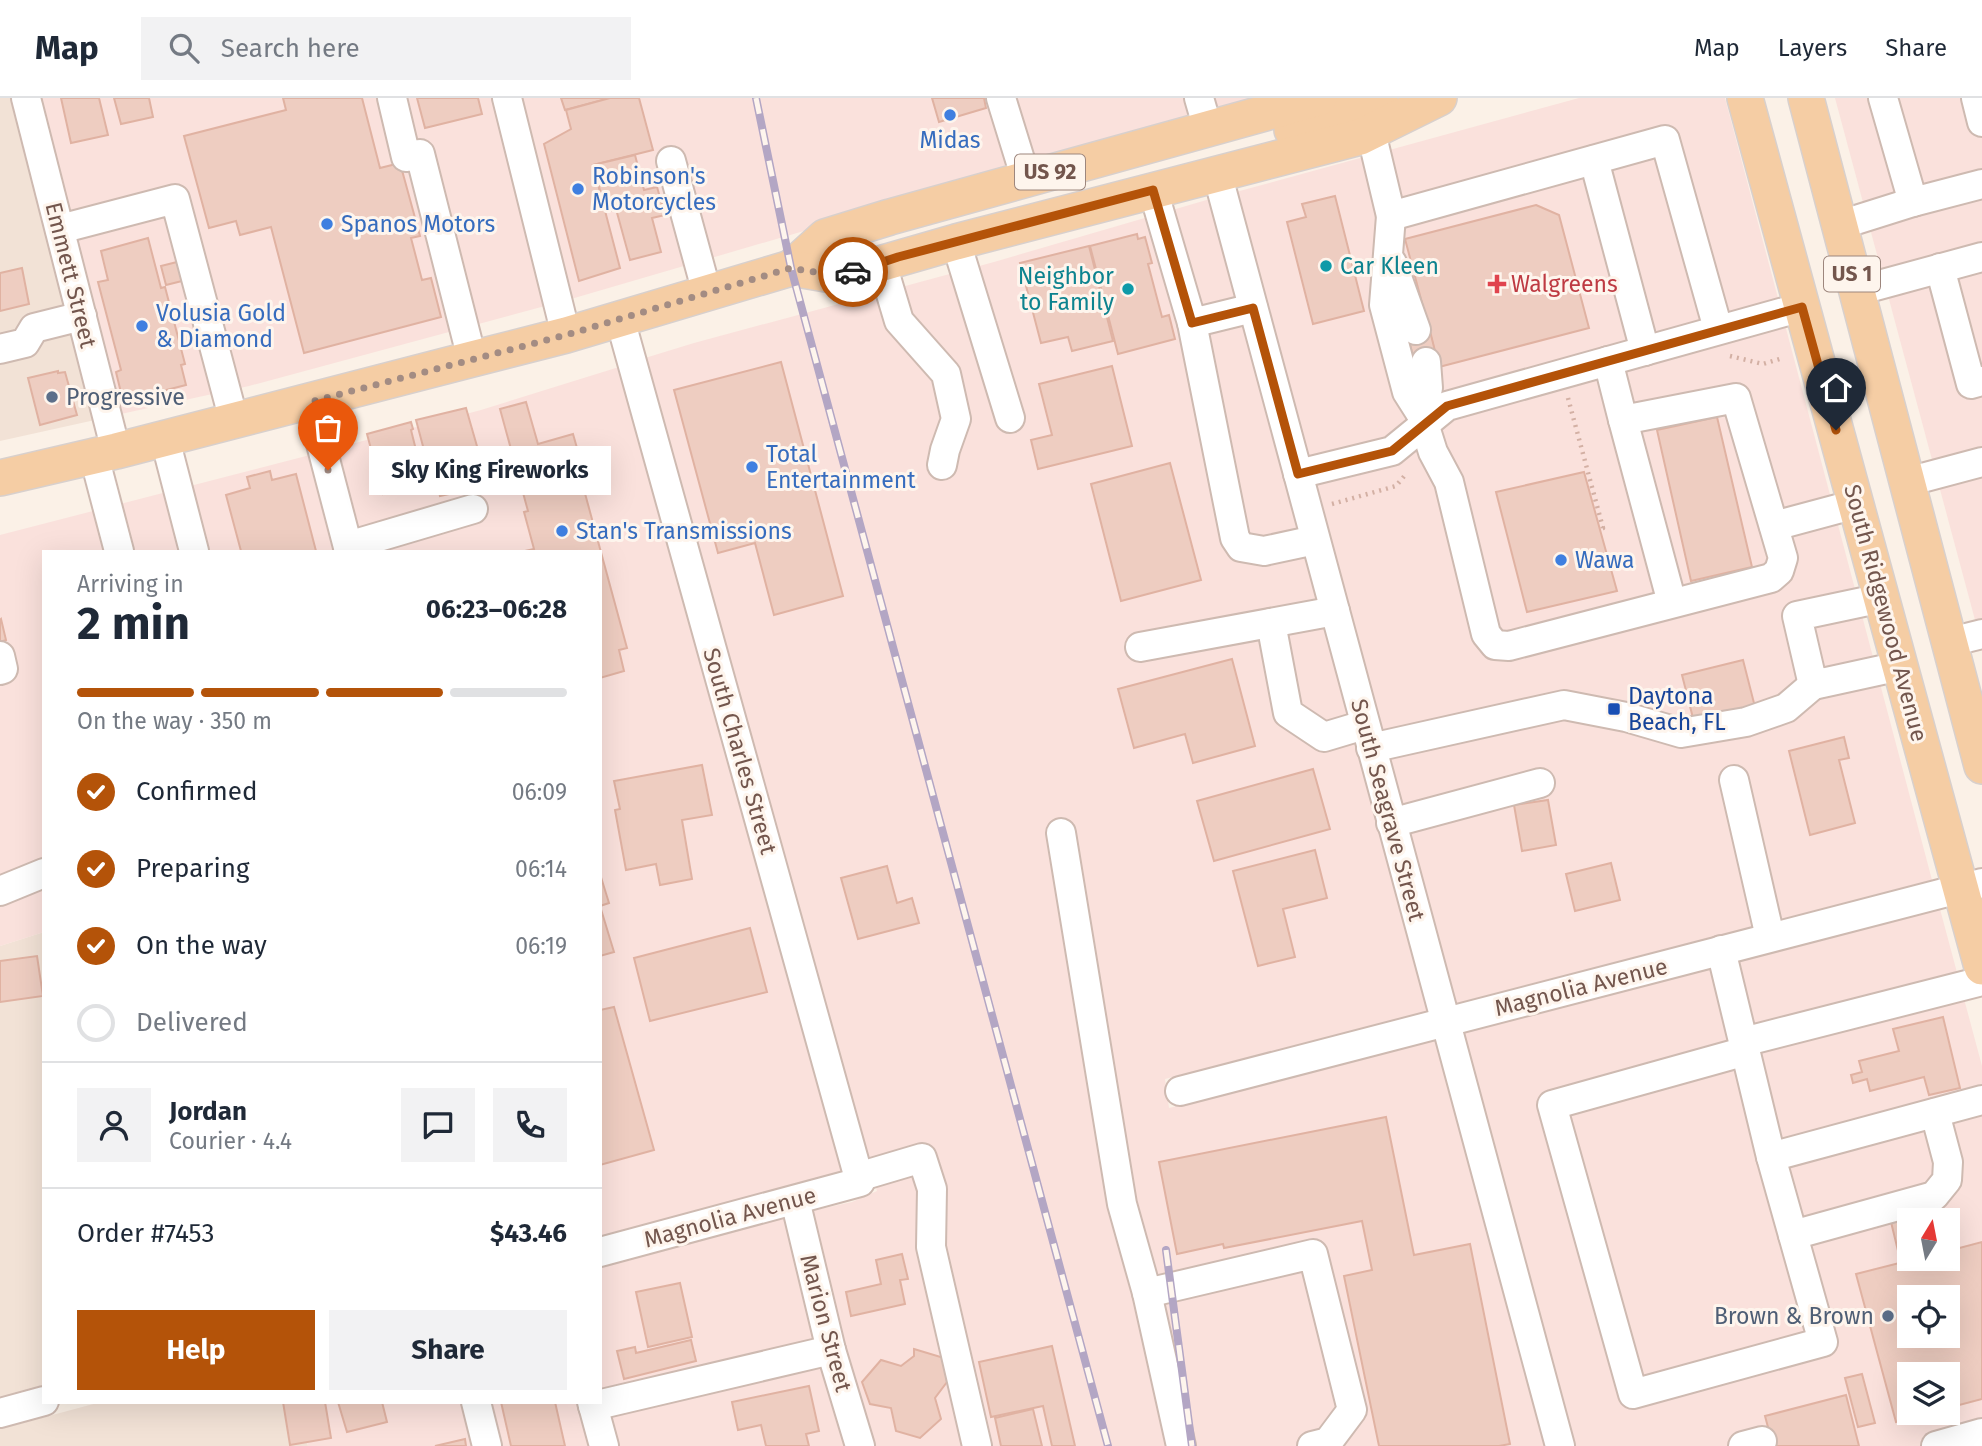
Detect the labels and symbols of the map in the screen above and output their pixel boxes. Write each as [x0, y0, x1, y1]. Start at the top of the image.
marker: Midas [942, 107, 958, 123]
place label: Midas [919, 126, 981, 154]
road number: US 92 [1015, 154, 1085, 190]
place label: Robinson's Motorcycles [592, 162, 716, 216]
marker: Robinson's Motorcycles [570, 181, 586, 197]
street label: Emmett Street [39, 199, 103, 351]
place label: Spanos Motors [341, 210, 495, 238]
marker: Spanos Motors [319, 216, 335, 232]
courier [818, 237, 888, 307]
place label: Car Kleen [1340, 252, 1439, 280]
road number: US 1 [1824, 256, 1880, 292]
marker: Car Kleen [1318, 258, 1334, 274]
place label: Neighbor to Family [1018, 262, 1115, 316]
place label: Walgreens [1511, 270, 1618, 298]
marker: Walgreens [1489, 276, 1505, 292]
marker: Neighbor to Family [1120, 281, 1136, 297]
place label: Volusia Gold & Diamond [156, 299, 286, 353]
marker: Volusia Gold & Diamond [134, 318, 150, 334]
pin [1806, 358, 1866, 430]
place label: Progressive [66, 383, 185, 411]
marker: Progressive [44, 389, 60, 405]
pin [298, 398, 358, 470]
place label: Total Entertainment [766, 440, 916, 494]
callout: Sky King Fireworks [370, 446, 612, 494]
marker: Total Entertainment [744, 459, 760, 475]
street label: South Ridgewood Avenue [1838, 481, 1934, 745]
place label: Stan's Transmissions [576, 517, 792, 545]
marker: Stan's Transmissions [554, 523, 570, 539]
place label: Wawa [1575, 546, 1634, 574]
marker: Wawa [1553, 552, 1569, 568]
street label: South Charles Street [697, 645, 783, 858]
place label: Daytona Beach, FL [1628, 682, 1726, 736]
street label: South Seagrave Street [1345, 696, 1431, 925]
marker: Daytona Beach, FL [1606, 701, 1622, 717]
street label: Magnolia Avenue [1492, 952, 1670, 1022]
street label: Magnolia Avenue [641, 1181, 819, 1253]
north arrow [1897, 1208, 1960, 1270]
street label: Marion Street [794, 1251, 858, 1395]
place label: Brown & Brown [1714, 1302, 1874, 1330]
marker: Brown & Brown [1880, 1308, 1896, 1324]

